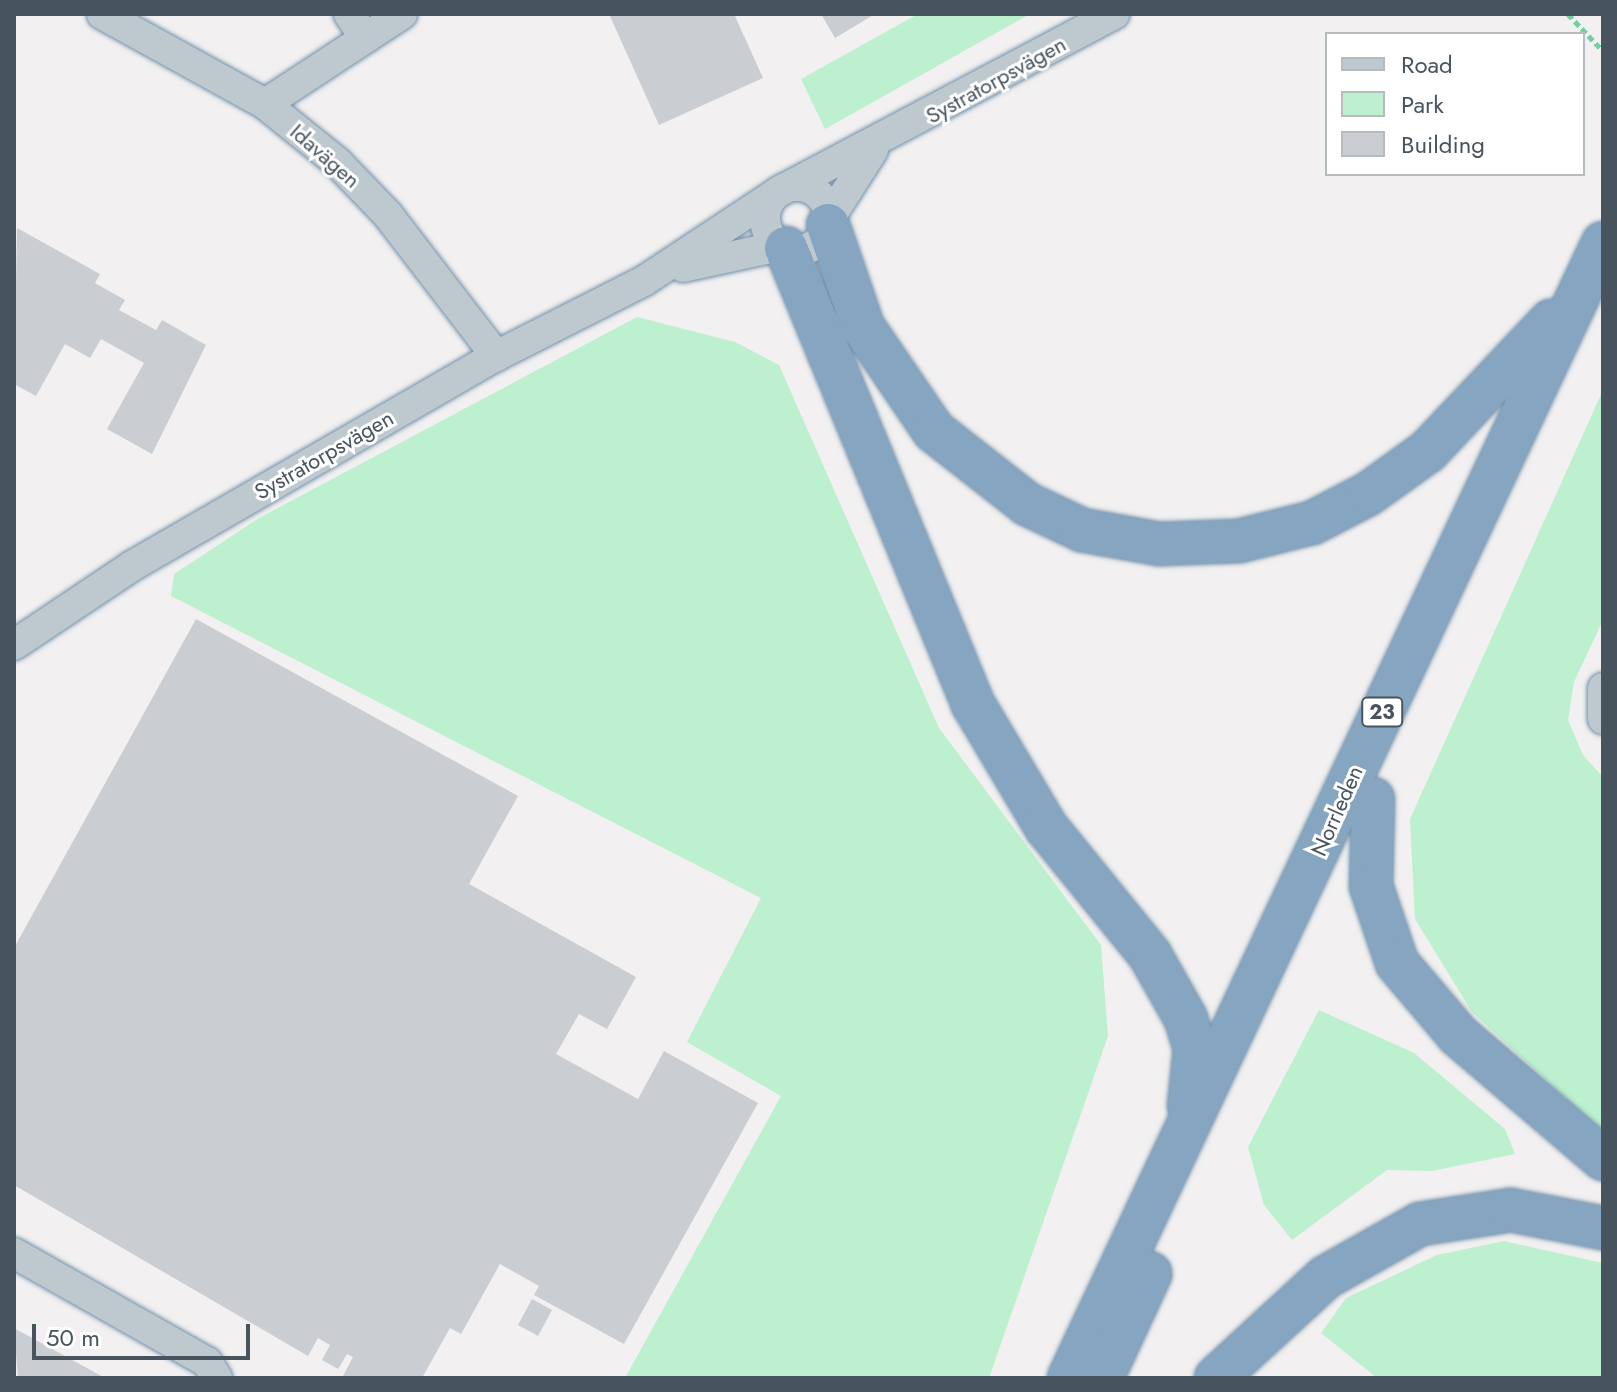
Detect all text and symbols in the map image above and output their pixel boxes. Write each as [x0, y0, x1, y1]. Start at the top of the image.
street label: Systratorpsvägen [921, 31, 1071, 129]
legend [1325, 32, 1585, 176]
text: Road [1401, 47, 1453, 82]
text: Park [1401, 87, 1444, 122]
street label: Idavägen [285, 118, 365, 194]
text: Building [1401, 127, 1485, 162]
street label: Systratorpsvägen [250, 405, 398, 505]
road number: 23 [1360, 696, 1404, 728]
street label: Norrleden [1305, 762, 1369, 860]
scale bar [36, 1308, 254, 1358]
text: 50 m [46, 1320, 100, 1355]

